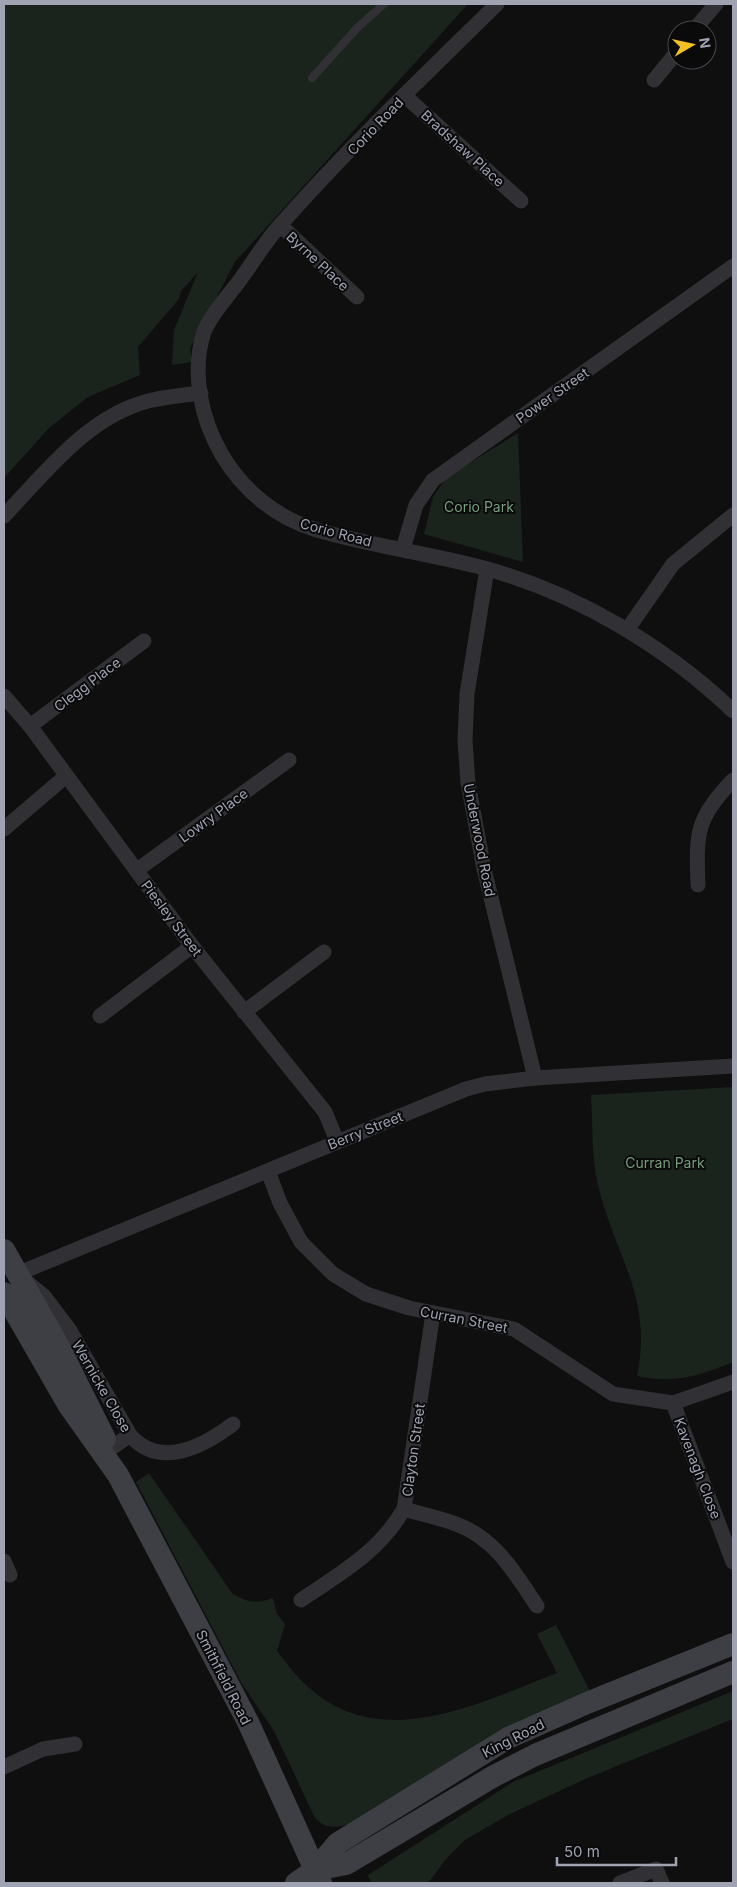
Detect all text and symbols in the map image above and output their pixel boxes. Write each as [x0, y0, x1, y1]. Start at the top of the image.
north arrow [667, 20, 717, 70]
text: N [696, 36, 715, 49]
street label: Corio Road [343, 94, 407, 158]
street label: Bradshaw Place [418, 106, 508, 190]
street label: Byrne Place [283, 228, 353, 294]
street label: Power Street [512, 363, 592, 426]
park label: Corio Park [444, 498, 514, 515]
street label: Corio Road [298, 514, 374, 550]
street label: Clegg Place [50, 653, 124, 715]
street label: Underwood Road [461, 782, 499, 898]
street label: Lowry Place [175, 784, 251, 846]
street label: Piesley Street [138, 877, 206, 960]
street label: Berry Street [325, 1107, 405, 1153]
park label: Curran Park [625, 1154, 705, 1171]
street label: Curran Street [419, 1302, 510, 1336]
street label: Wernicke Close [69, 1337, 135, 1435]
street label: Clayton Street [398, 1402, 428, 1498]
street label: Kavenagh Close [671, 1415, 725, 1521]
street label: Smithfield Road [193, 1627, 255, 1727]
street label: King Road [479, 1715, 547, 1761]
scale bar [557, 1834, 676, 1866]
text: 50 m [564, 1842, 600, 1861]

